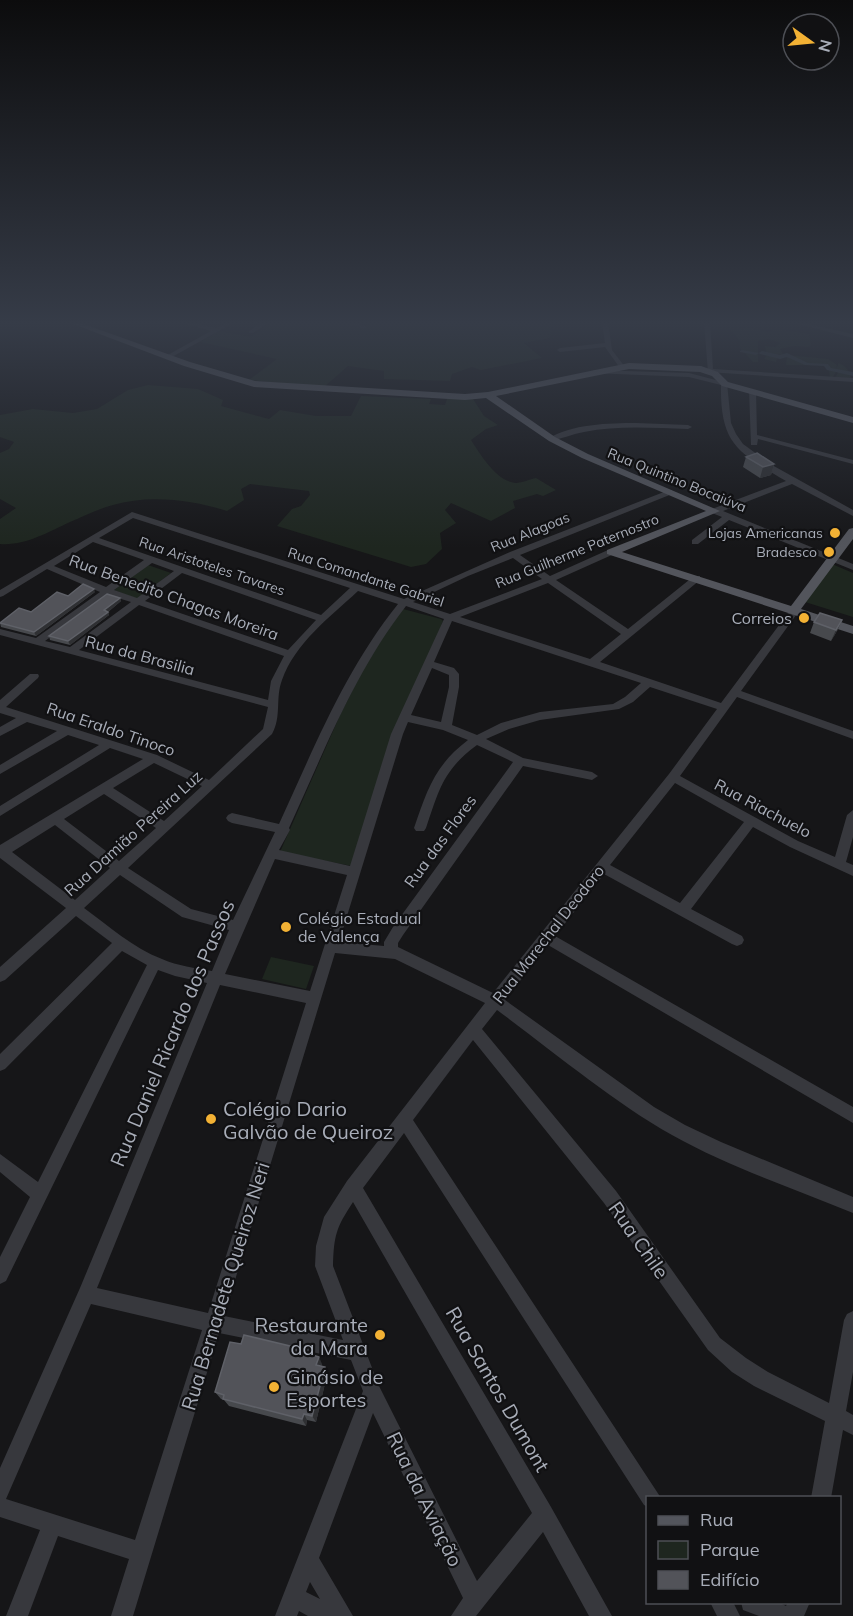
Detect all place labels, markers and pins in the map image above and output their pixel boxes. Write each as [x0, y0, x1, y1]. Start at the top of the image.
place label: Lojas Americanas [708, 524, 823, 542]
marker: Lojas Americanas [828, 526, 842, 540]
place label: Bradesco [756, 543, 817, 561]
marker: Bradesco [822, 545, 836, 559]
place label: Correios [731, 608, 792, 628]
marker: Correios [797, 611, 811, 625]
place label: Colégio Estadual de Valença [298, 908, 421, 946]
marker: Colégio Estadual de Valença [279, 920, 293, 934]
place label: Colégio Dario Galvão de Queiroz [223, 1096, 393, 1144]
marker: Colégio Dario Galvão de Queiroz [204, 1112, 218, 1126]
place label: Restaurante da Mara [254, 1312, 368, 1360]
marker: Restaurante da Mara [373, 1328, 387, 1342]
place label: Ginásio de Esportes [286, 1364, 383, 1412]
marker: Ginásio de Esportes [267, 1380, 281, 1394]

